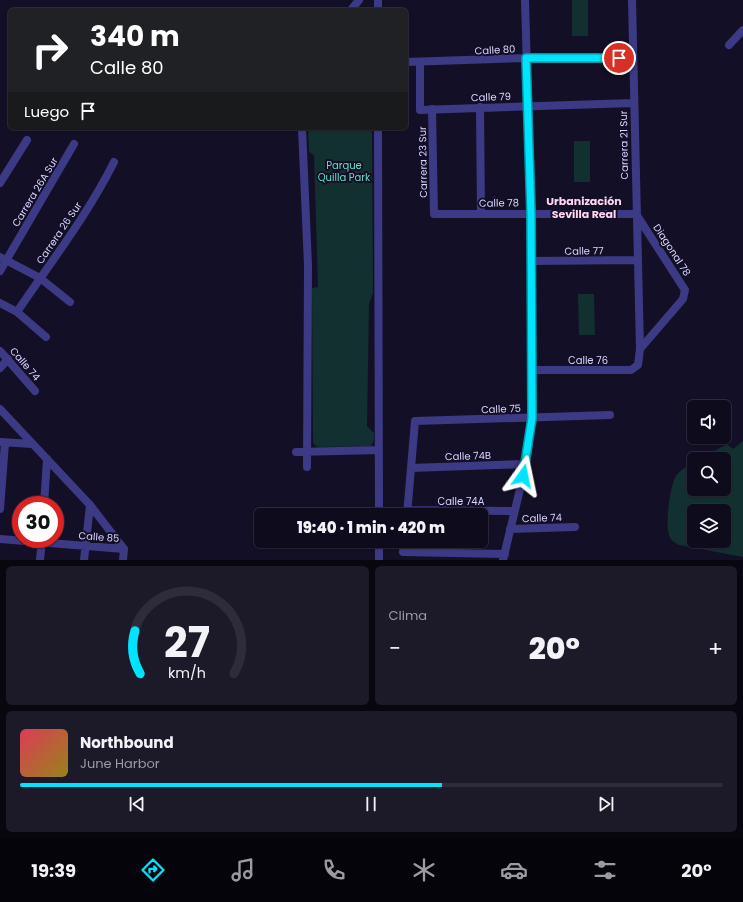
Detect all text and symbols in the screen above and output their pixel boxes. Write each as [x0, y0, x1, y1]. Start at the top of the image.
text: 340 m [90, 17, 180, 56]
icon: right [24, 24, 76, 76]
street label: Calle 80 [474, 41, 516, 59]
pin [602, 41, 636, 75]
icon: arrive [608, 47, 630, 69]
text: Calle 80 [90, 55, 164, 80]
street label: Calle 79 [471, 89, 511, 105]
icon: arrive [77, 100, 99, 122]
text: Luego [24, 101, 69, 122]
street label: Carrera 21 Sur [616, 110, 632, 180]
street label: Carrera 23 Sur [415, 126, 431, 198]
street label: Carrera 26A Sur [8, 154, 62, 230]
park label: Parque Quilla Park [318, 158, 371, 185]
district label: Urbanización Sevilla Real [546, 193, 622, 222]
street label: Calle 78 [479, 195, 519, 211]
street label: Carrera 26 Sur [33, 199, 86, 267]
street label: Diagonal 78 [650, 221, 694, 279]
street label: Calle 77 [564, 243, 604, 259]
street label: Calle 74 [6, 344, 44, 384]
street label: Calle 76 [568, 353, 608, 368]
map controls [687, 400, 731, 548]
button: sound [687, 400, 731, 444]
street label: Calle 75 [481, 401, 521, 417]
street label: Calle 74B [445, 448, 491, 464]
button: search [687, 452, 731, 496]
position arrow [502, 455, 544, 497]
street label: Calle 74A [438, 494, 485, 509]
speed limit sign: 30 [12, 496, 64, 548]
button: layers [687, 504, 731, 548]
street label: Calle 74 [522, 510, 562, 526]
text: 19:40 · 1 min · 420 m [297, 517, 445, 538]
street label: Calle 85 [78, 528, 120, 546]
text: Clima [389, 606, 427, 625]
text: 27 [164, 612, 210, 671]
text: 20° [529, 627, 580, 670]
text: − [389, 633, 401, 664]
text: + [708, 633, 723, 664]
text: km/h [168, 662, 206, 682]
text: Northbound [80, 732, 174, 753]
text: June Harbor [80, 754, 160, 773]
icon: previous [126, 793, 148, 815]
icon: pause [360, 793, 382, 815]
icon: next [595, 793, 617, 815]
icon: directions [139, 856, 167, 884]
icon: music [229, 856, 257, 884]
icon: phone [320, 856, 348, 884]
icon: climate [410, 856, 438, 884]
icon: car [500, 856, 528, 884]
icon: filters [591, 856, 619, 884]
text: 19:39 [31, 858, 76, 883]
text: 20° [681, 858, 712, 883]

